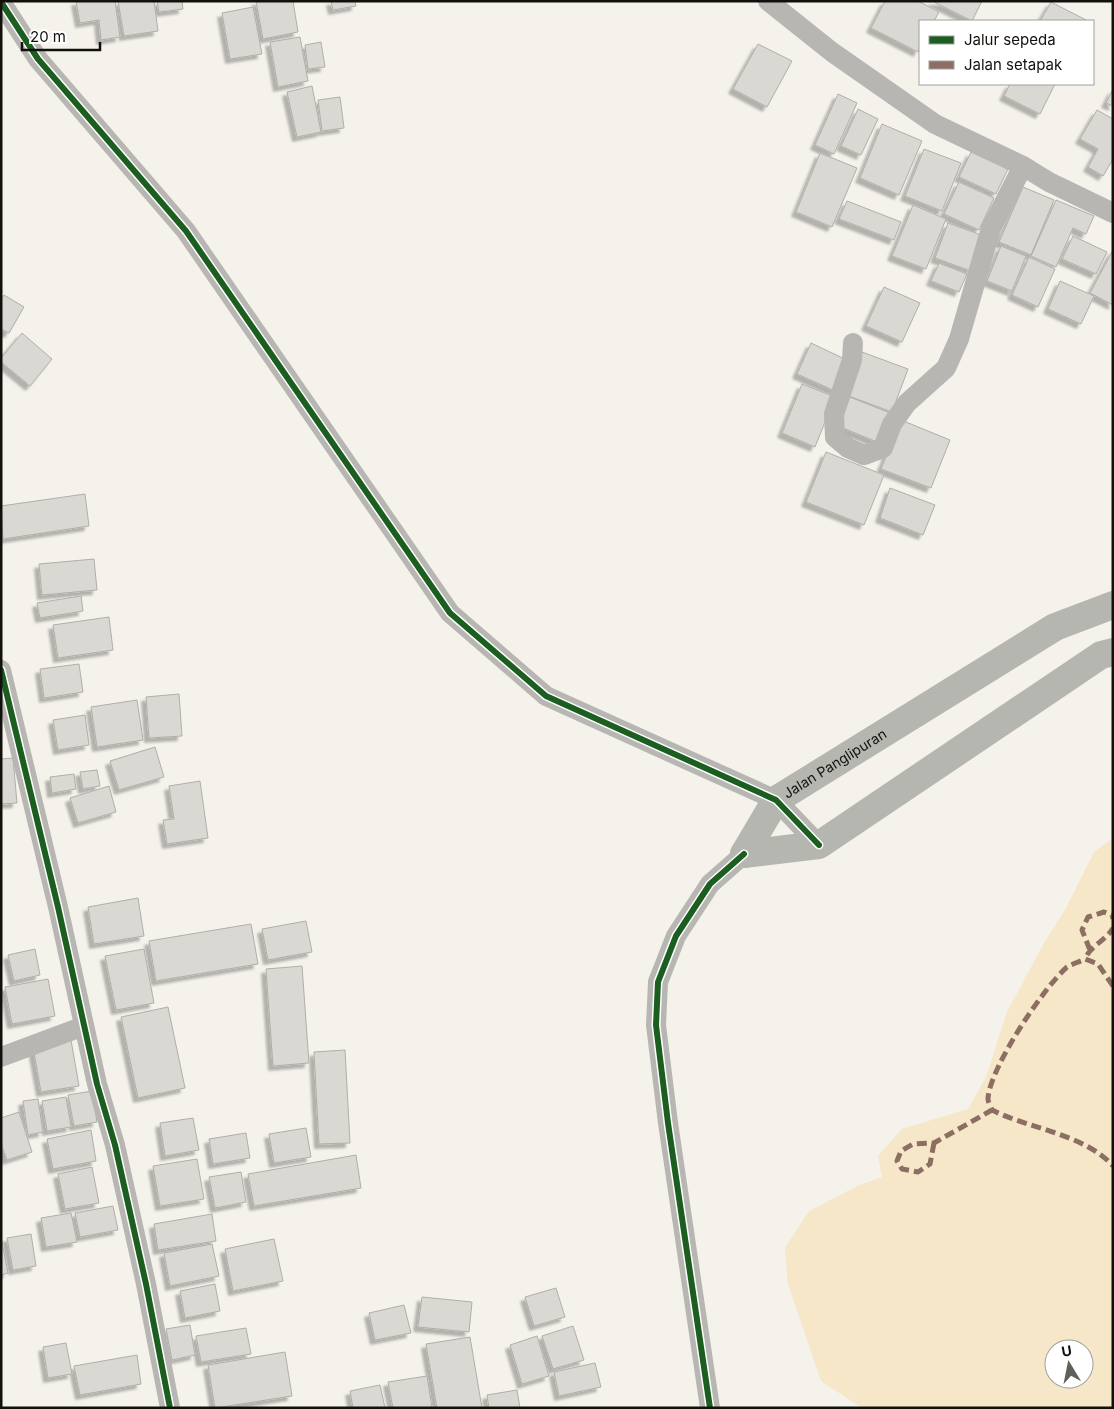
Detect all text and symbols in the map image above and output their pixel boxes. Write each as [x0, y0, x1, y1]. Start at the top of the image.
scale bar [22, 20, 100, 52]
legend [919, 20, 1094, 85]
text: 20 m [30, 27, 66, 46]
text: Jalur sepeda [964, 30, 1056, 49]
text: Jalan setapak [964, 55, 1063, 74]
street label: Jalan Panglipuran [780, 725, 889, 801]
north arrow [1044, 1339, 1094, 1389]
text: U [1060, 1341, 1073, 1360]

